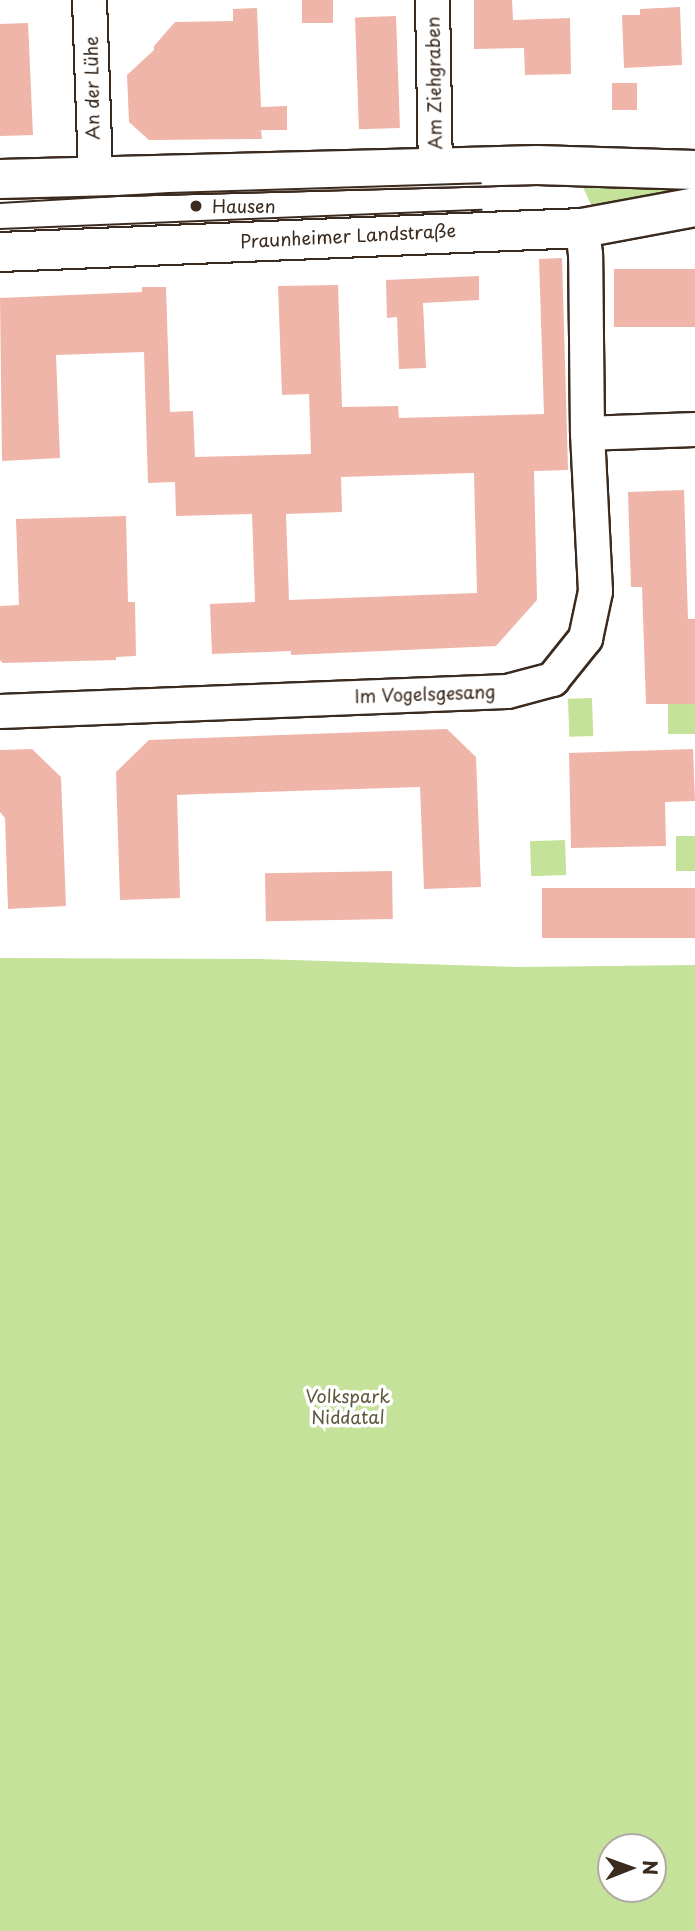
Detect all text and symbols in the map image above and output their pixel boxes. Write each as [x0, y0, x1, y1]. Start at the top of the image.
street label: Am Ziehgraben [422, 16, 446, 150]
street label: An der Lühe [80, 36, 104, 140]
place label: Hausen [212, 195, 275, 217]
marker: Hausen [186, 196, 206, 216]
street label: Praunheimer Landstraße [240, 220, 456, 252]
street label: Im Vogelsgesang [354, 681, 496, 707]
park label: Volkspark Niddatal [306, 1386, 390, 1428]
north arrow [597, 1833, 667, 1903]
text: N [637, 1860, 665, 1875]

